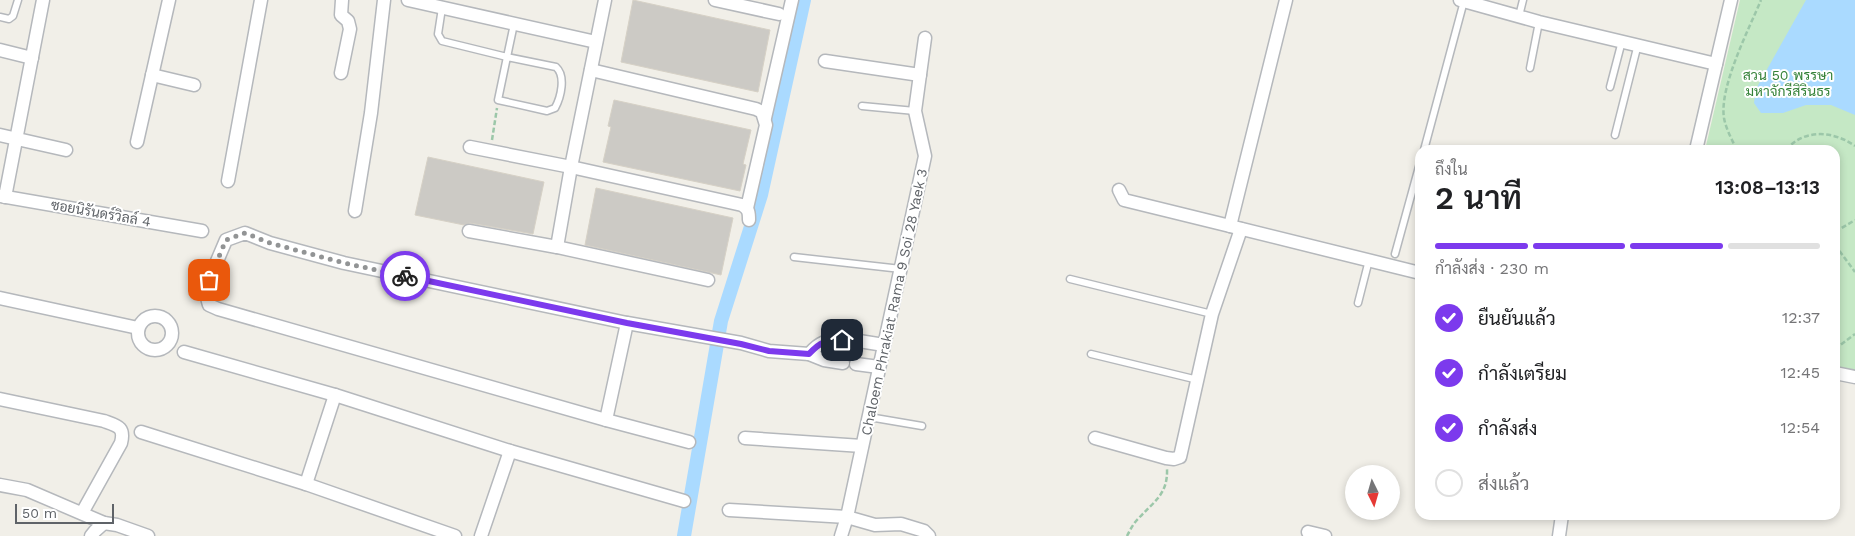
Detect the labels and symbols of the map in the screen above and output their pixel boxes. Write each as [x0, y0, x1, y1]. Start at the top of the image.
park label: สวน 50 พรรษา มหาจักรีสิรินธร [1743, 67, 1833, 99]
street label: Chaloem Phrakiat Rama 9 Soi 28 Yaek 3 [858, 167, 930, 437]
street label: ซอยนิรันดร์วิลล์ 4 [50, 195, 152, 230]
courier [380, 251, 430, 301]
pin [188, 259, 230, 301]
pin [821, 319, 863, 361]
north arrow [1345, 465, 1400, 520]
scale bar [15, 501, 114, 524]

